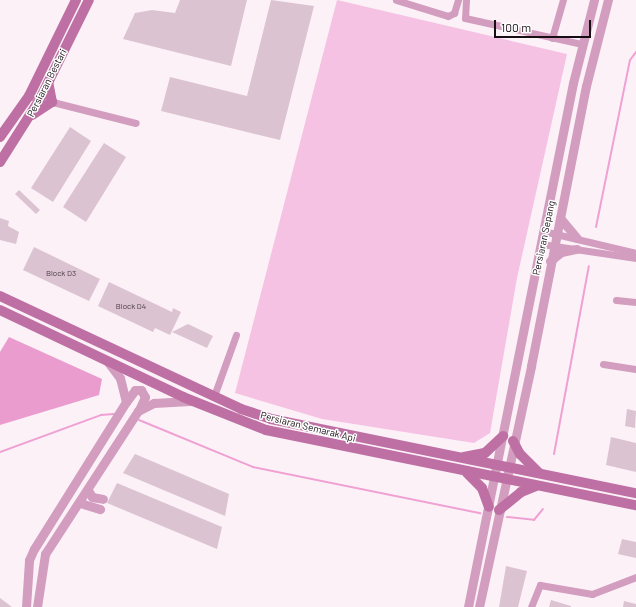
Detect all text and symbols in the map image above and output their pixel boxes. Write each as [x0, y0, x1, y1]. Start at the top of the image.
scale bar [496, 12, 593, 38]
text: 100 m [501, 20, 531, 34]
street label: Persiaran Bestari [25, 47, 69, 119]
street label: Persiaran Sepang [530, 200, 558, 276]
house number: Block D3 [46, 269, 76, 279]
house number: Block D4 [116, 302, 146, 312]
street label: Persiaran Semarak Api [259, 409, 357, 445]

